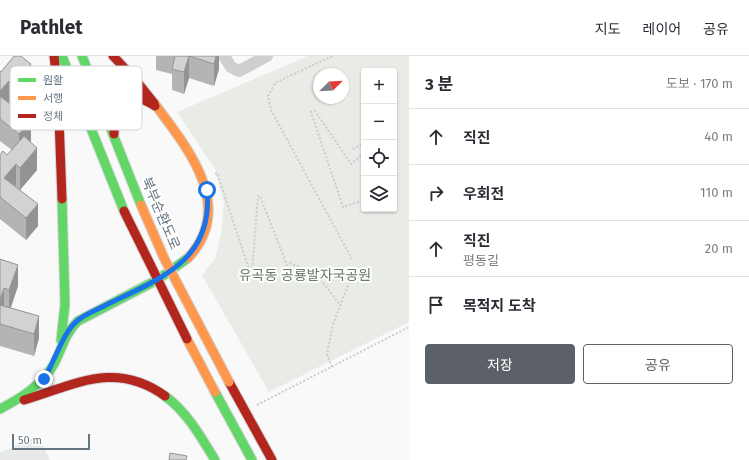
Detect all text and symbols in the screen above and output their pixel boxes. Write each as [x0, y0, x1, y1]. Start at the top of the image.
text: Pathlet [20, 16, 83, 39]
text: 지도 [595, 21, 621, 38]
text: 레이어 [643, 21, 681, 38]
text: 공유 [703, 21, 729, 38]
legend [10, 66, 142, 130]
north arrow [313, 68, 349, 104]
map controls [361, 68, 397, 212]
button: + [361, 68, 397, 104]
text: 원활 [43, 74, 63, 87]
text: 3 분 [425, 74, 454, 95]
text: 도보 · 170 m [666, 76, 733, 91]
text: 서행 [43, 92, 63, 105]
button: − [361, 104, 397, 140]
text: 정체 [43, 110, 63, 123]
icon: ahead [425, 126, 447, 148]
text: 직진 [463, 129, 491, 147]
text: 40 m [704, 129, 733, 144]
button: locate [361, 140, 397, 176]
street label: 북부순환도로 [138, 174, 184, 252]
button: layers [361, 176, 397, 212]
route start [198, 181, 216, 199]
icon: right [425, 182, 447, 204]
text: 우회전 [463, 185, 504, 203]
text: 110 m [700, 185, 733, 200]
text: 직진 [463, 232, 491, 250]
icon: ahead [425, 238, 447, 260]
text: 20 m [705, 241, 733, 256]
text: 평동길 [463, 253, 499, 268]
park label: 유곡동 공룡발자국공원 [239, 267, 371, 284]
icon: arrive [425, 294, 447, 316]
text: 목적지 도착 [463, 297, 536, 315]
button: 저장 [425, 344, 575, 384]
button: 공유 [583, 344, 733, 384]
route end [35, 370, 53, 388]
scale bar [12, 432, 90, 451]
text: 50 m [18, 434, 42, 447]

